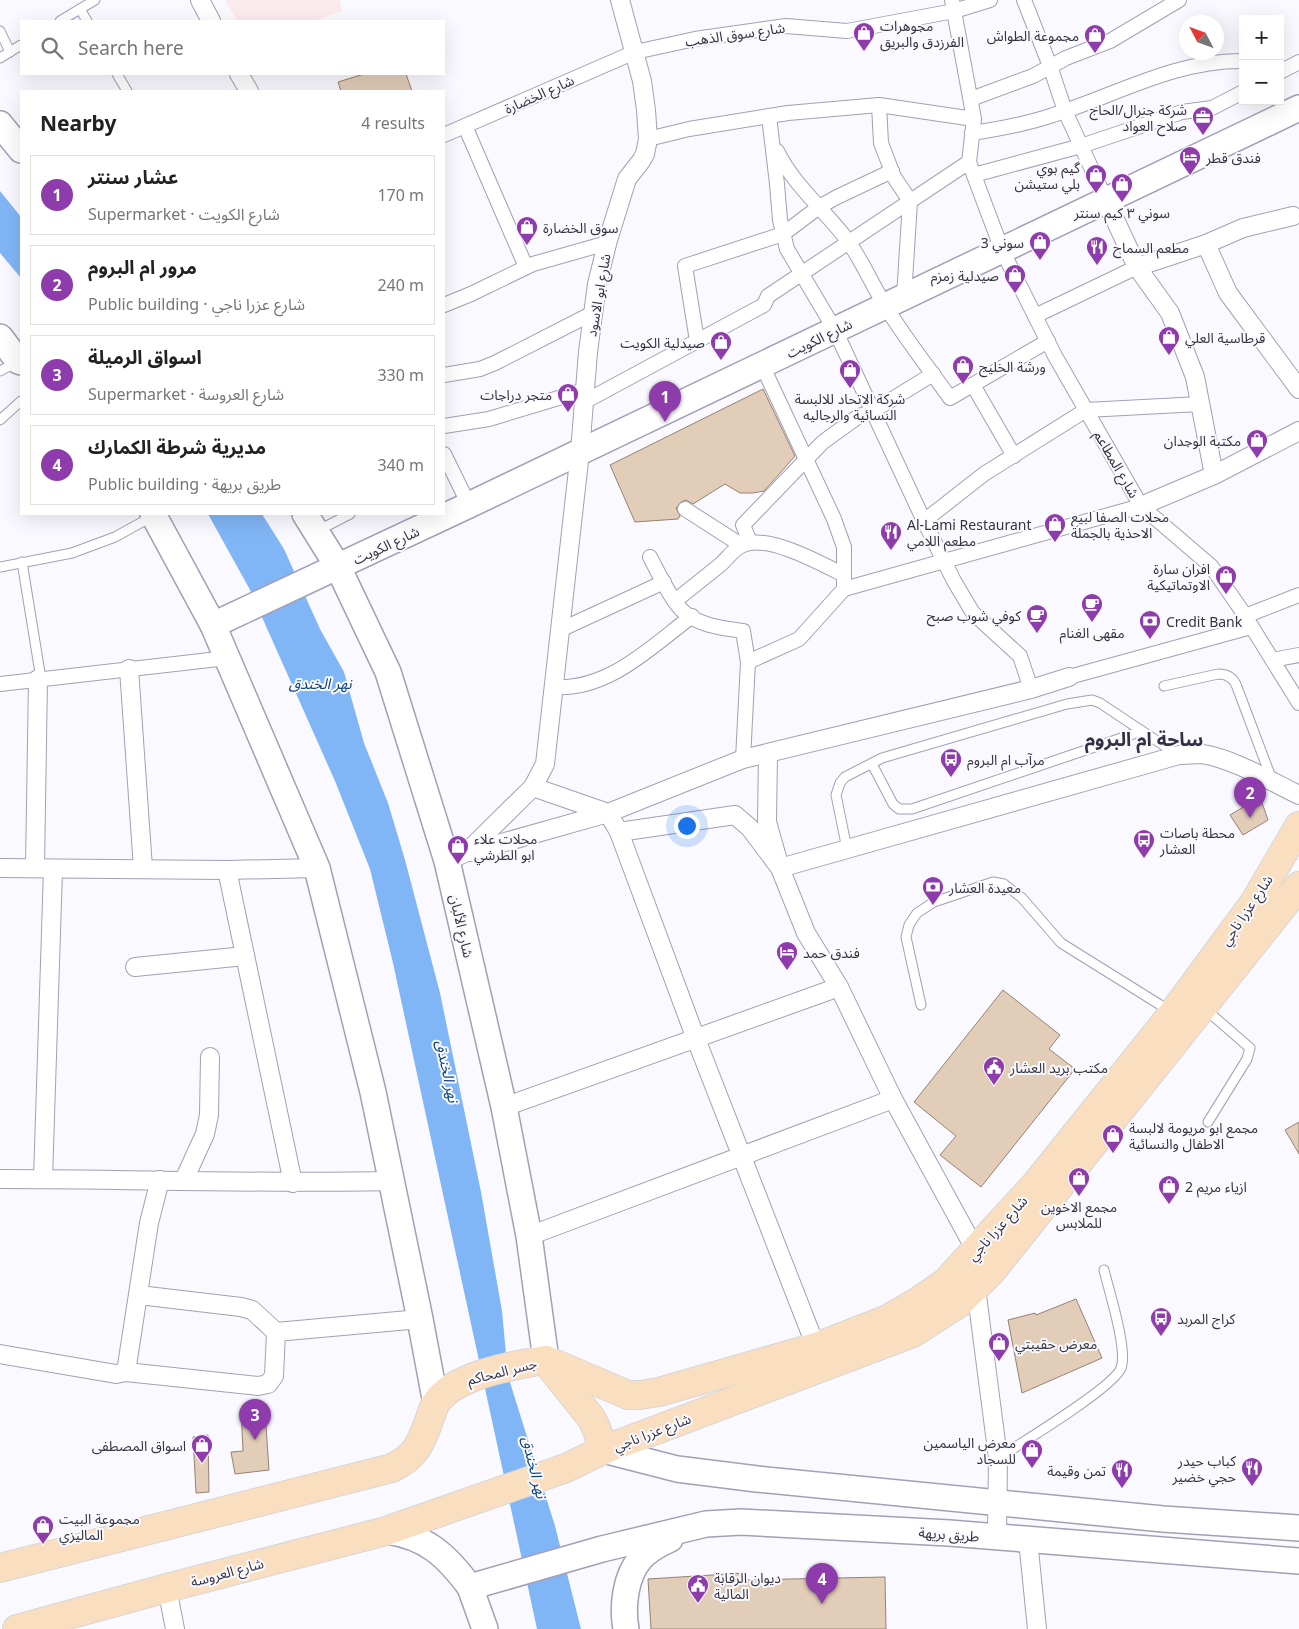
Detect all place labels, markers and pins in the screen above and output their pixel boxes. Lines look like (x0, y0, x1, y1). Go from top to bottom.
place label: مجوهرات الفرزدق والبريق (880, 16, 964, 52)
shop icon: مجوهرات الفرزدق والبريق (852, 21, 876, 52)
shop icon: مجموعة الطواش (1083, 23, 1107, 54)
place label: مجموعة الطواش (987, 26, 1079, 45)
place label: شركة جنرال/الحاج صلاح العواد (1089, 100, 1187, 137)
office icon: شركة جنرال/الحاج صلاح العواد (1191, 105, 1215, 136)
hotel icon: فندق قطر (1178, 145, 1202, 176)
place label: فندق قطر (1205, 148, 1261, 167)
place label: گيم بوي بلي ستيشن (1015, 158, 1080, 195)
shop icon: گيم بوي بلي ستيشن (1084, 163, 1108, 194)
shop icon: سوني ٣ كيم سنتر (1110, 172, 1134, 203)
place label: سوني ٣ كيم سنتر (1073, 203, 1170, 224)
shop icon: سوق الخضارة (515, 215, 539, 246)
place label: سوق الخضارة (543, 218, 619, 237)
shop icon: سوني 3 (1028, 230, 1052, 261)
place label: سوني 3 (981, 233, 1024, 254)
restaurant icon: مطعم السماح (1085, 235, 1109, 266)
place label: مطعم السماح (1113, 238, 1189, 259)
shop icon: صيدلية زمزم (1003, 263, 1027, 294)
place label: صيدلية زمزم (931, 266, 999, 287)
shop icon: قرطاسية العلي (1157, 325, 1181, 356)
place label: قرطاسية العلي (1185, 328, 1265, 349)
shop icon: صيدلية الكويت (709, 330, 733, 361)
place label: صيدلية الكويت (620, 333, 705, 352)
shop icon: ورشة الخليج (951, 354, 975, 385)
place label: ورشة الخليج (979, 357, 1046, 378)
shop icon: شركة الاتحاد للالبسة النسائية والرجاليه (838, 358, 862, 389)
pin: 1 (649, 381, 681, 422)
shop icon: متجر دراجات (556, 382, 580, 413)
place label: متجر دراجات (480, 385, 552, 404)
place label: شركة الاتحاد للالبسة النسائية والرجاليه (795, 389, 905, 424)
shop icon: مكتبة الوجدان (1245, 428, 1269, 459)
place label: مكتبة الوجدان (1164, 431, 1241, 450)
place label: محلات الصفا لبيع الاحذية بالجملة (1071, 507, 1169, 542)
shop icon: محلات الصفا لبيع الاحذية بالجملة (1043, 512, 1067, 543)
place label: Al-Lami Restaurant مطعم اللامي (907, 515, 1032, 552)
restaurant icon: Al-Lami Restaurant مطعم اللامي (879, 520, 903, 551)
place label: افران سارة الاوتماتيكية (1147, 559, 1210, 594)
shop icon: افران سارة الاوتماتيكية (1214, 564, 1238, 595)
cafe icon: مقهى الغنام (1080, 592, 1104, 623)
cafe icon: كوفي شوب صبح (1025, 603, 1049, 634)
place label: كوفي شوب صبح (927, 606, 1021, 627)
bank icon: Credit Bank (1138, 609, 1162, 640)
place label: Credit Bank (1166, 612, 1243, 631)
place label: مقهى الغنام (1059, 623, 1125, 644)
bus stop icon: مرآب ام البروم (939, 747, 963, 778)
place label: مرآب ام البروم (967, 750, 1044, 771)
pin: 2 (1234, 777, 1266, 818)
place label: محطة باصات العشار (1159, 823, 1235, 858)
bus stop icon: محطة باصات العشار (1132, 828, 1156, 859)
place label: محلات علاء ابو الطرشي (474, 829, 537, 866)
shop icon: محلات علاء ابو الطرشي (446, 834, 470, 865)
bank icon: معيدة العشار (921, 875, 945, 906)
place label: معيدة العشار (948, 878, 1021, 897)
hotel icon: فندق حمد (775, 940, 799, 971)
place label: فندق حمد (803, 943, 860, 962)
public building icon: مكتب بريد العشار (982, 1055, 1006, 1086)
place label: مكتب بريد العشار (1009, 1058, 1108, 1077)
place label: مجمع ابو مريومة لالبسة الاطفال والنسائية (1129, 1118, 1258, 1153)
shop icon: مجمع ابو مريومة لالبسة الاطفال والنسائية (1101, 1123, 1125, 1154)
shop icon: مجمع الاخوين للملابس (1067, 1166, 1091, 1197)
shop icon: ازياء مريم 2 (1157, 1174, 1181, 1205)
place label: ازياء مريم 2 (1185, 1177, 1247, 1198)
place label: مجمع الاخوين للملابس (1041, 1197, 1117, 1232)
bus stop icon: كراج المربد (1149, 1306, 1173, 1337)
place label: كراج المربد (1177, 1309, 1236, 1330)
shop icon: معرض حقيبتي (987, 1331, 1011, 1362)
place label: معرض حقيبتي (1015, 1334, 1097, 1355)
pin: 3 (239, 1399, 271, 1440)
shop icon: اسواق المصطفى (190, 1433, 214, 1464)
place label: معرض الياسمين للسجاد (924, 1433, 1016, 1468)
place label: اسواق المصطفى (92, 1436, 186, 1455)
shop icon: معرض الياسمين للسجاد (1020, 1438, 1044, 1469)
place label: كباب حيدر حجي خضير (1172, 1451, 1236, 1488)
restaurant icon: كباب حيدر حجي خضير (1240, 1456, 1264, 1487)
restaurant icon: تمن وقيمة (1110, 1458, 1134, 1489)
place label: تمن وقيمة (1047, 1461, 1106, 1480)
place label: مجموعة البيت الماليزي (59, 1509, 140, 1546)
shop icon: مجموعة البيت الماليزي (31, 1514, 55, 1545)
pin: 4 (806, 1563, 838, 1604)
place label: ديوان الرقابة المالية (714, 1568, 781, 1603)
public building icon: ديوان الرقابة المالية (686, 1573, 710, 1604)

